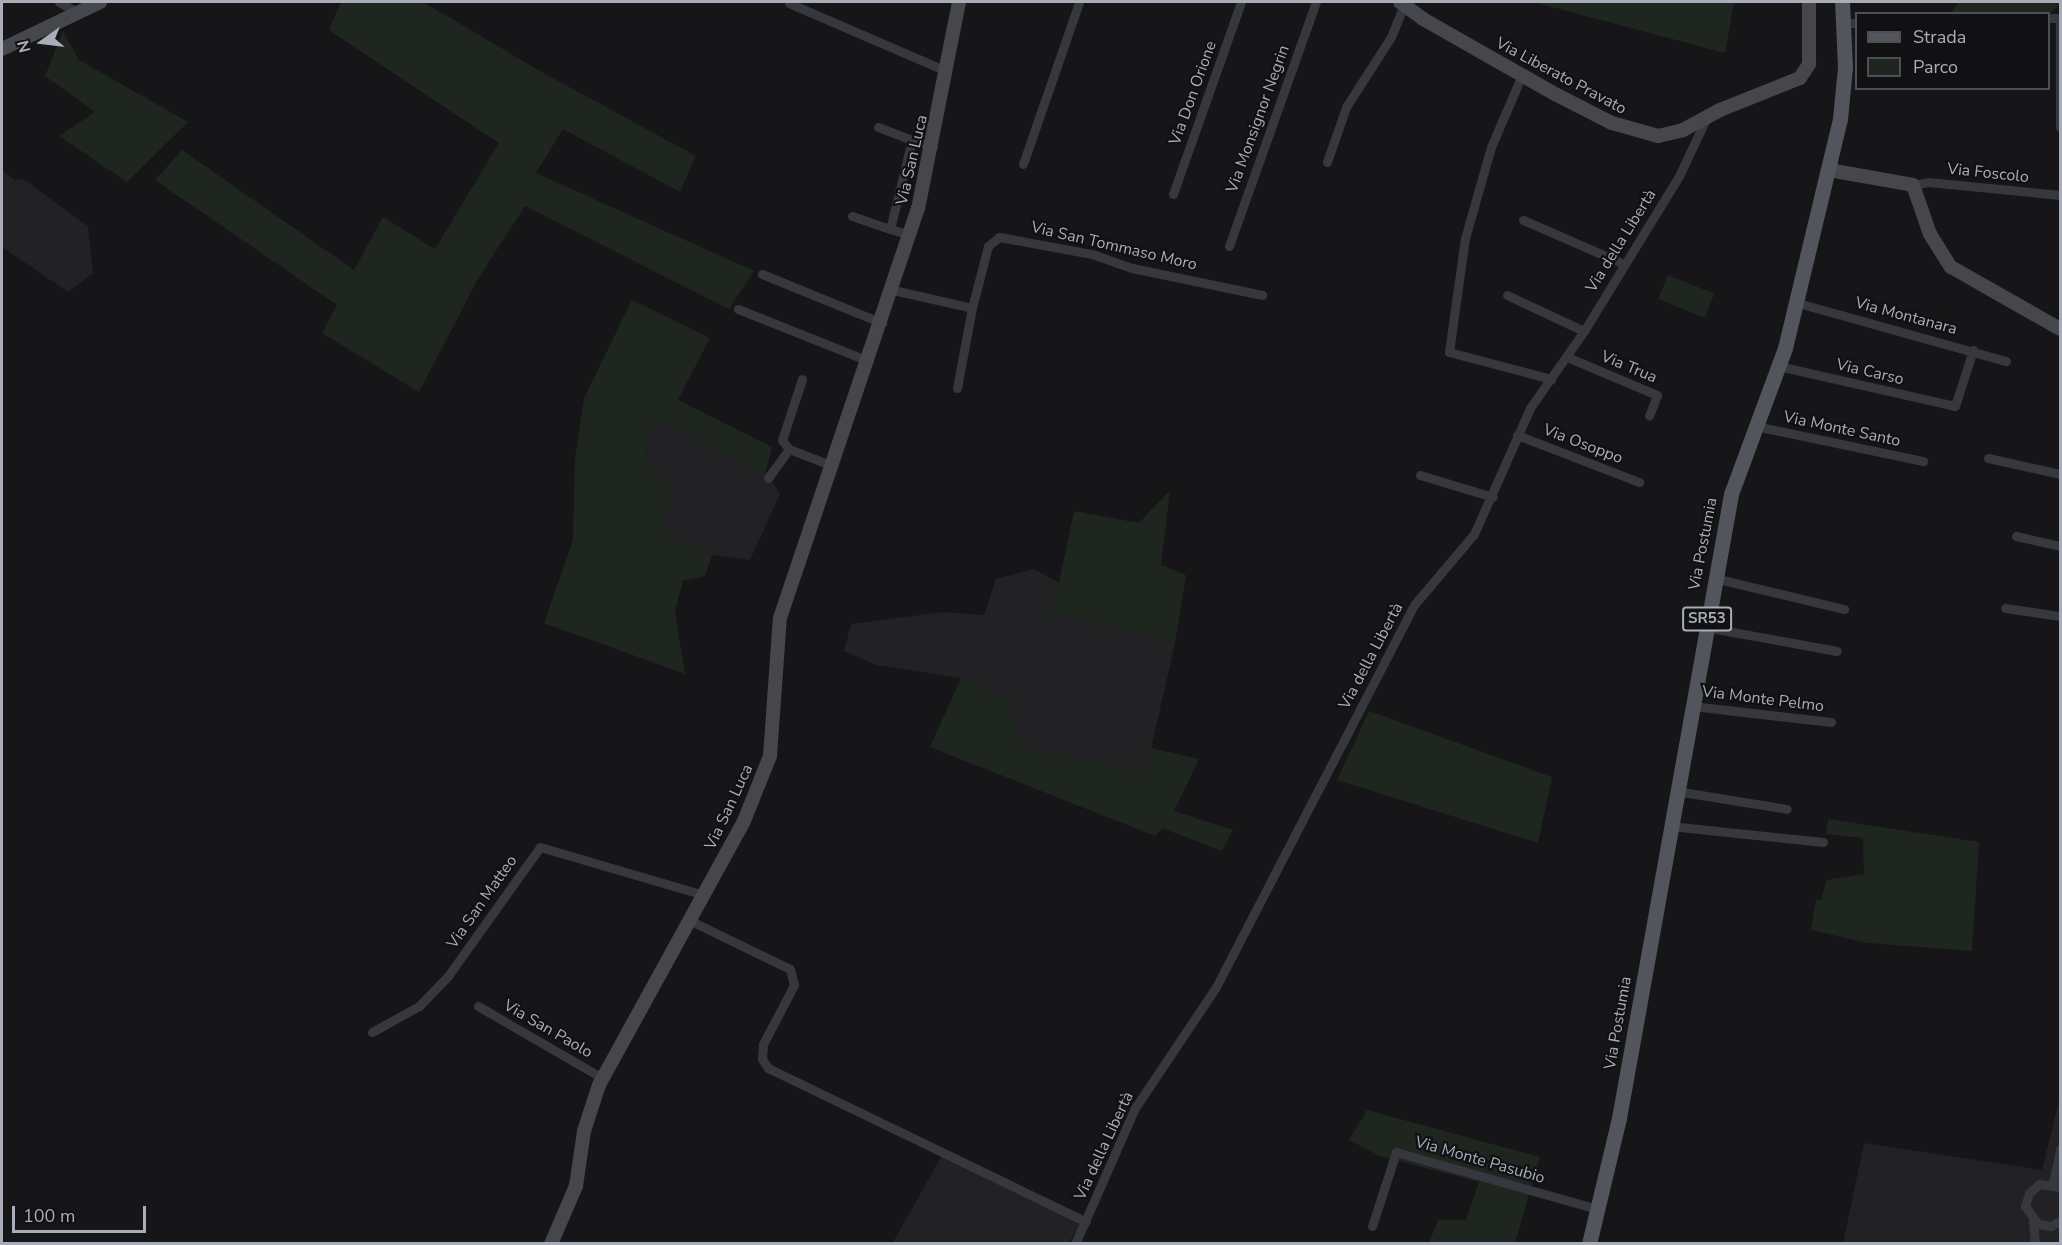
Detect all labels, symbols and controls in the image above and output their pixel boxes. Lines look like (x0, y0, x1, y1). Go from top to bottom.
north arrow (12, 12, 72, 72)
legend (1855, 12, 2050, 90)
text: Strada (1913, 25, 1966, 49)
street label: Via Liberato Pravato (1492, 33, 1630, 119)
text: N (12, 38, 37, 55)
street label: Via Don Orione (1165, 38, 1221, 148)
street label: Via Monsignor Negrin (1222, 42, 1294, 196)
text: Parco (1913, 55, 1958, 79)
street label: Via San Luca (892, 113, 932, 207)
street label: Via Foscolo (1946, 159, 2030, 187)
street label: Via della Libertà (1582, 186, 1660, 296)
street label: Via San Tommaso Moro (1029, 218, 1199, 274)
street label: Via Montanara (1853, 293, 1959, 339)
street label: Via Trua (1598, 347, 1660, 387)
street label: Via Carso (1834, 355, 1906, 389)
street label: Via Monte Santo (1782, 407, 1902, 451)
street label: Via Osoppo (1540, 420, 1626, 468)
street label: Via Postumia (1685, 496, 1721, 592)
street label: Via della Libertà (1335, 600, 1407, 712)
road number: SR53 (1682, 607, 1732, 631)
street label: Via Monte Pelmo (1701, 682, 1825, 716)
street label: Via San Luca (701, 761, 757, 853)
street label: Via San Matteo (443, 852, 521, 952)
street label: Via Postumia (1600, 975, 1636, 1071)
street label: Via San Paolo (500, 996, 596, 1062)
street label: Via della Libertà (1070, 1089, 1138, 1203)
street label: Via Monte Pasubio (1413, 1132, 1547, 1188)
scale bar (15, 1194, 148, 1232)
text: 100 m (23, 1204, 75, 1228)

